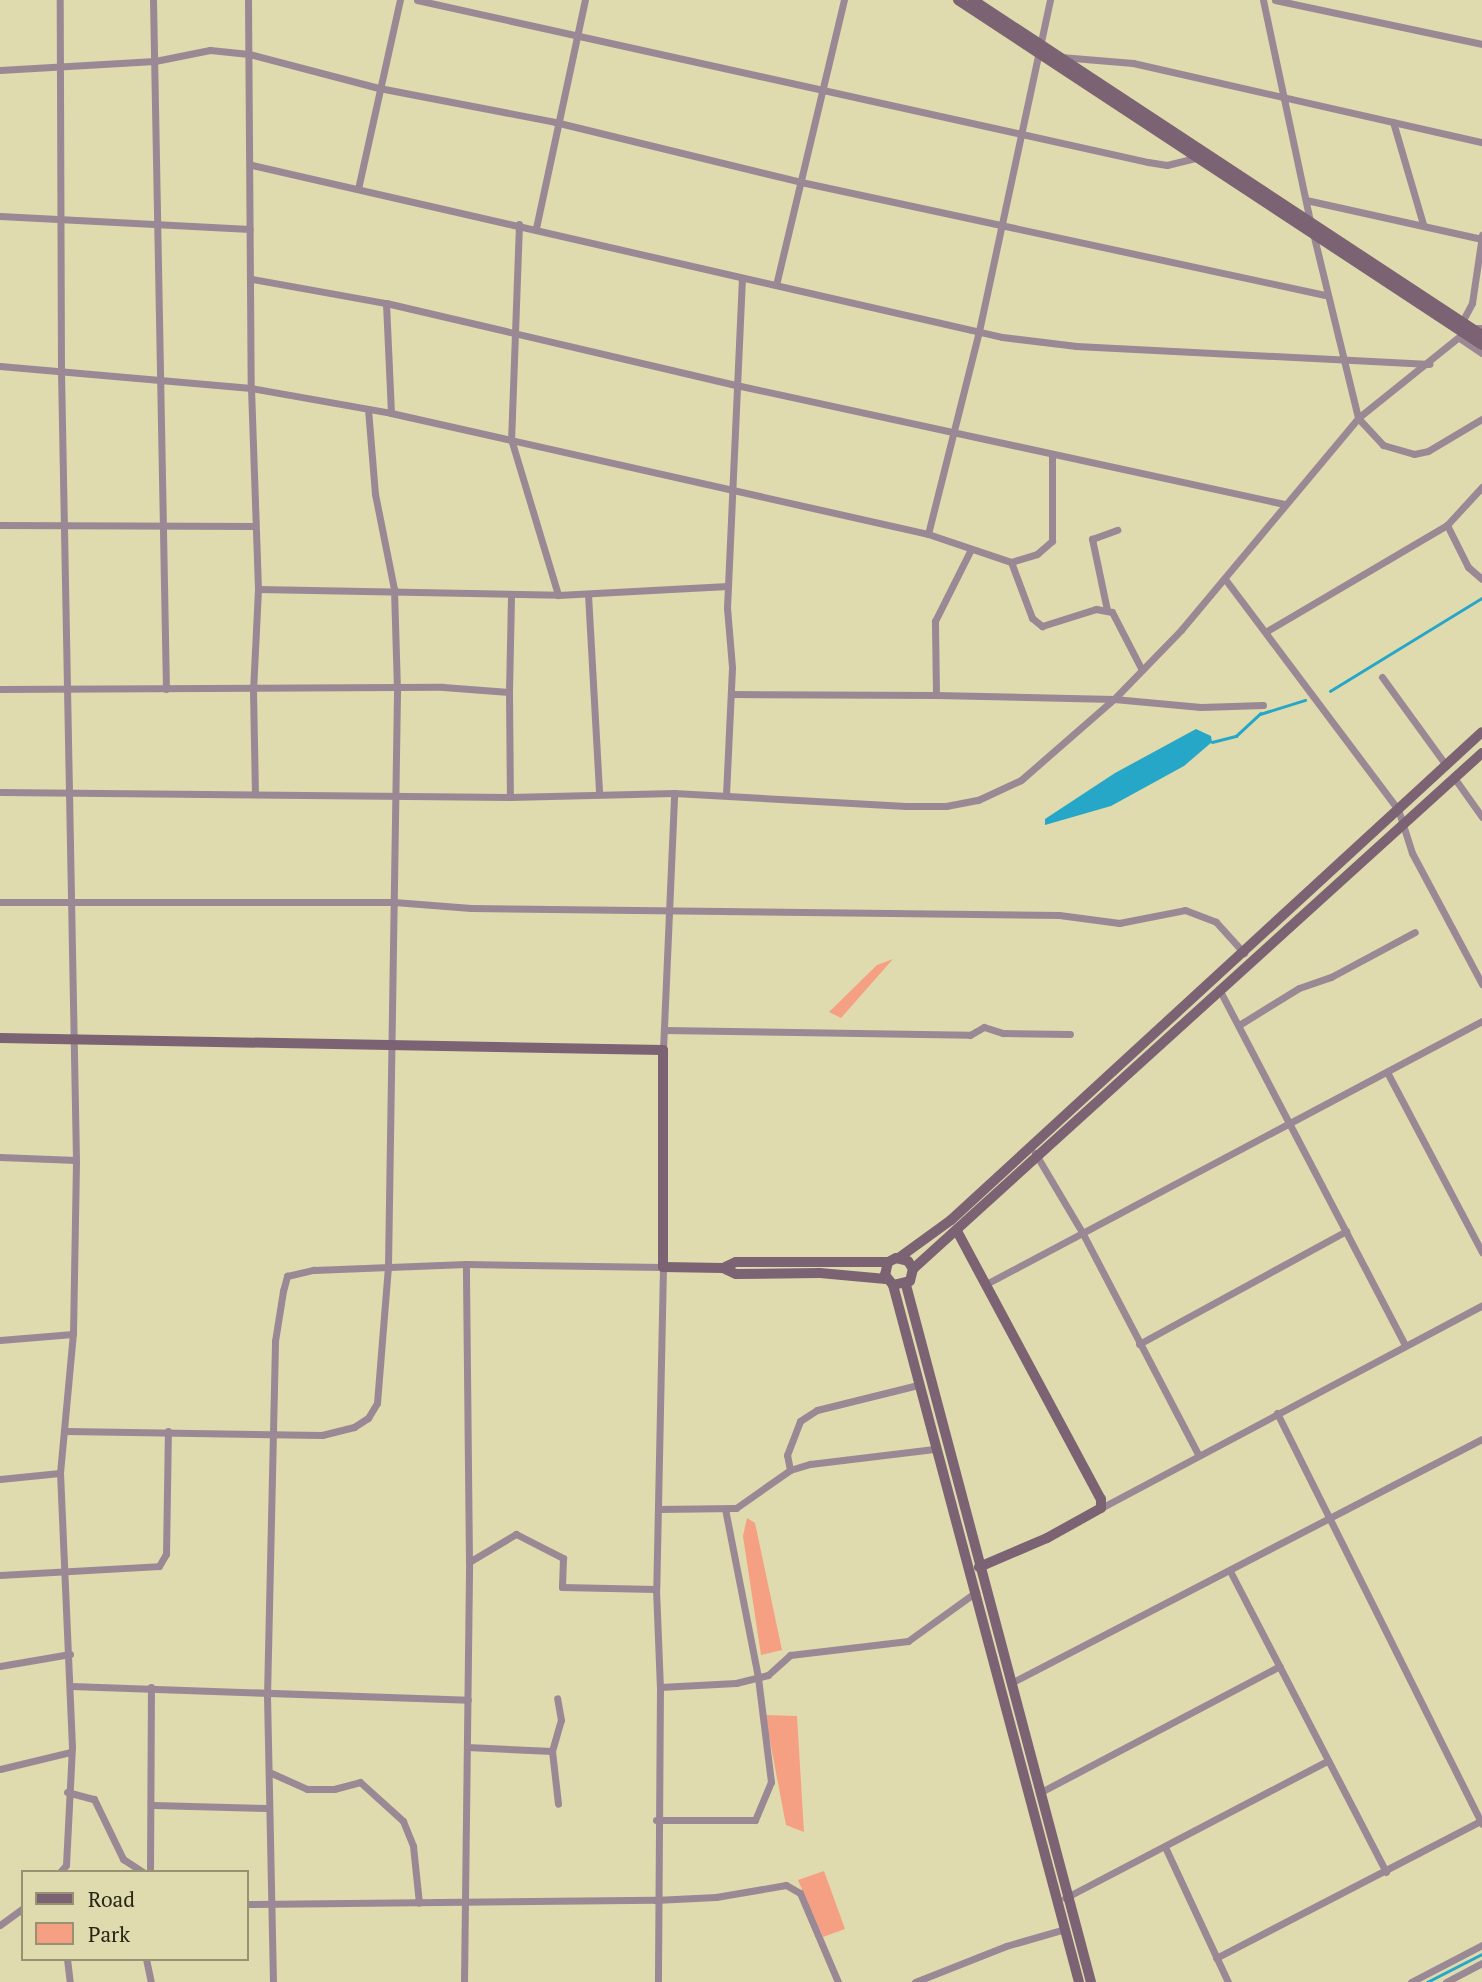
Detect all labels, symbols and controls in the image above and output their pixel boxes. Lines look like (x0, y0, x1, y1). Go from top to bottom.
legend (21, 1870, 248, 1961)
text: Road (88, 1885, 135, 1913)
text: Park (88, 1920, 130, 1948)

